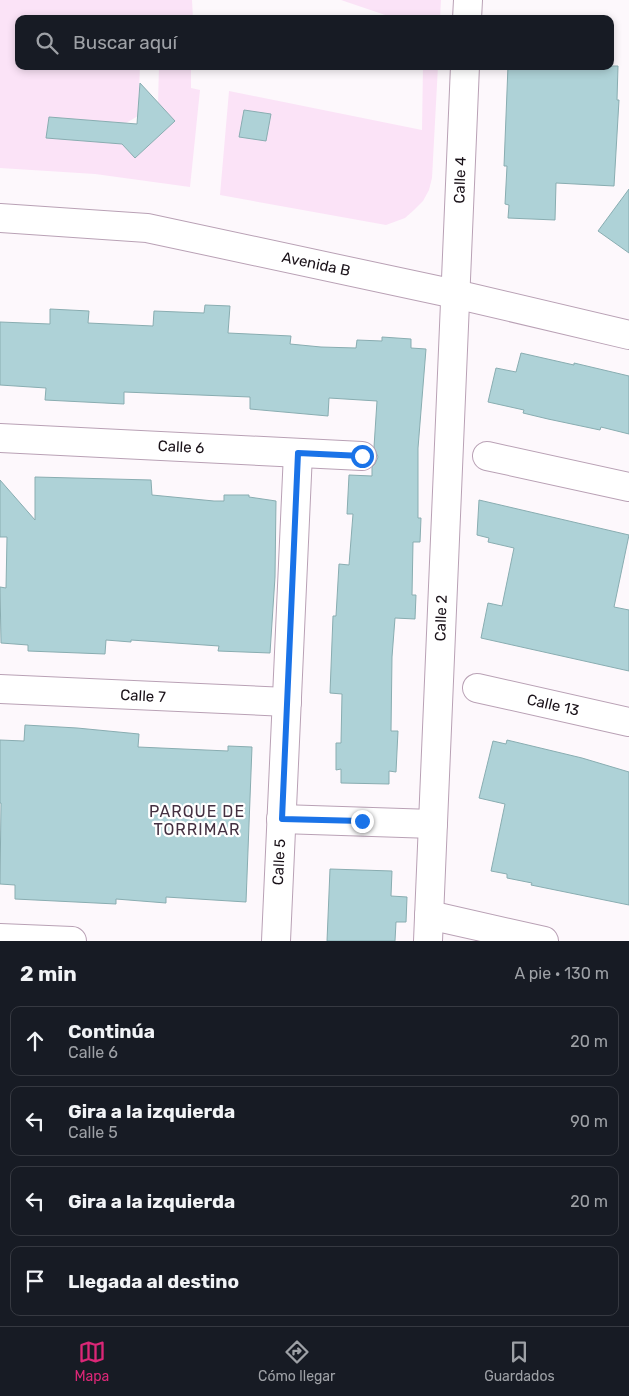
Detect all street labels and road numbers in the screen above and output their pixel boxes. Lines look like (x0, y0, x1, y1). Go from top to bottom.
street label: Calle 4 (450, 156, 470, 204)
street label: Avenida B (280, 248, 352, 280)
street label: Calle 6 (157, 437, 205, 457)
street label: Calle 2 (431, 594, 451, 642)
street label: Calle 7 (120, 686, 166, 706)
street label: Calle 13 (525, 690, 581, 720)
street label: Calle 5 (269, 838, 289, 886)

